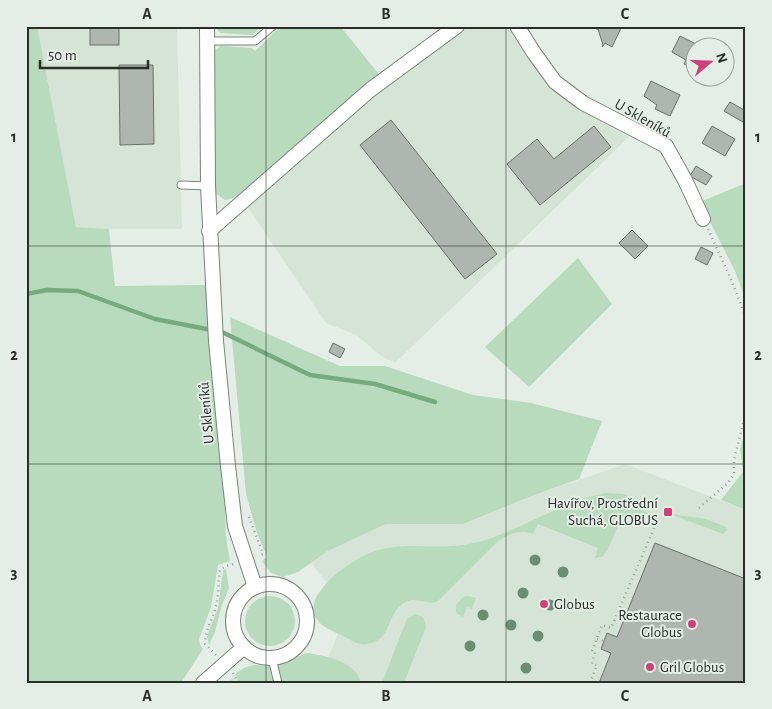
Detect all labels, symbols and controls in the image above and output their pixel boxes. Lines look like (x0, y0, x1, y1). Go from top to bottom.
text: A (142, 6, 152, 22)
text: B (381, 6, 391, 22)
text: C (621, 6, 630, 22)
scale bar (40, 38, 148, 70)
north arrow (684, 38, 734, 88)
text: 50 m (48, 48, 77, 63)
text: N (713, 51, 730, 65)
street label: U Skleníků (612, 96, 674, 141)
text: 1 (11, 129, 17, 145)
text: 1 (755, 129, 761, 145)
text: 2 (10, 347, 18, 363)
text: 2 (754, 347, 762, 363)
street label: U Skleníků (196, 381, 217, 445)
place label: Havířov, Prostřední Suchá, GLOBUS (547, 496, 658, 528)
marker: Havířov, Prostřední Suchá, GLOBUS (662, 506, 674, 518)
text: 3 (11, 565, 18, 581)
text: 3 (755, 565, 762, 581)
place label: Globus (554, 597, 595, 612)
marker: Globus (538, 598, 550, 610)
place label: Restaurace Globus (618, 608, 682, 640)
marker: Restaurace Globus (686, 618, 698, 630)
place label: Gril Globus (660, 660, 724, 675)
marker: Gril Globus (644, 661, 656, 673)
text: A (142, 688, 152, 704)
text: B (381, 688, 391, 704)
text: C (621, 688, 630, 704)

